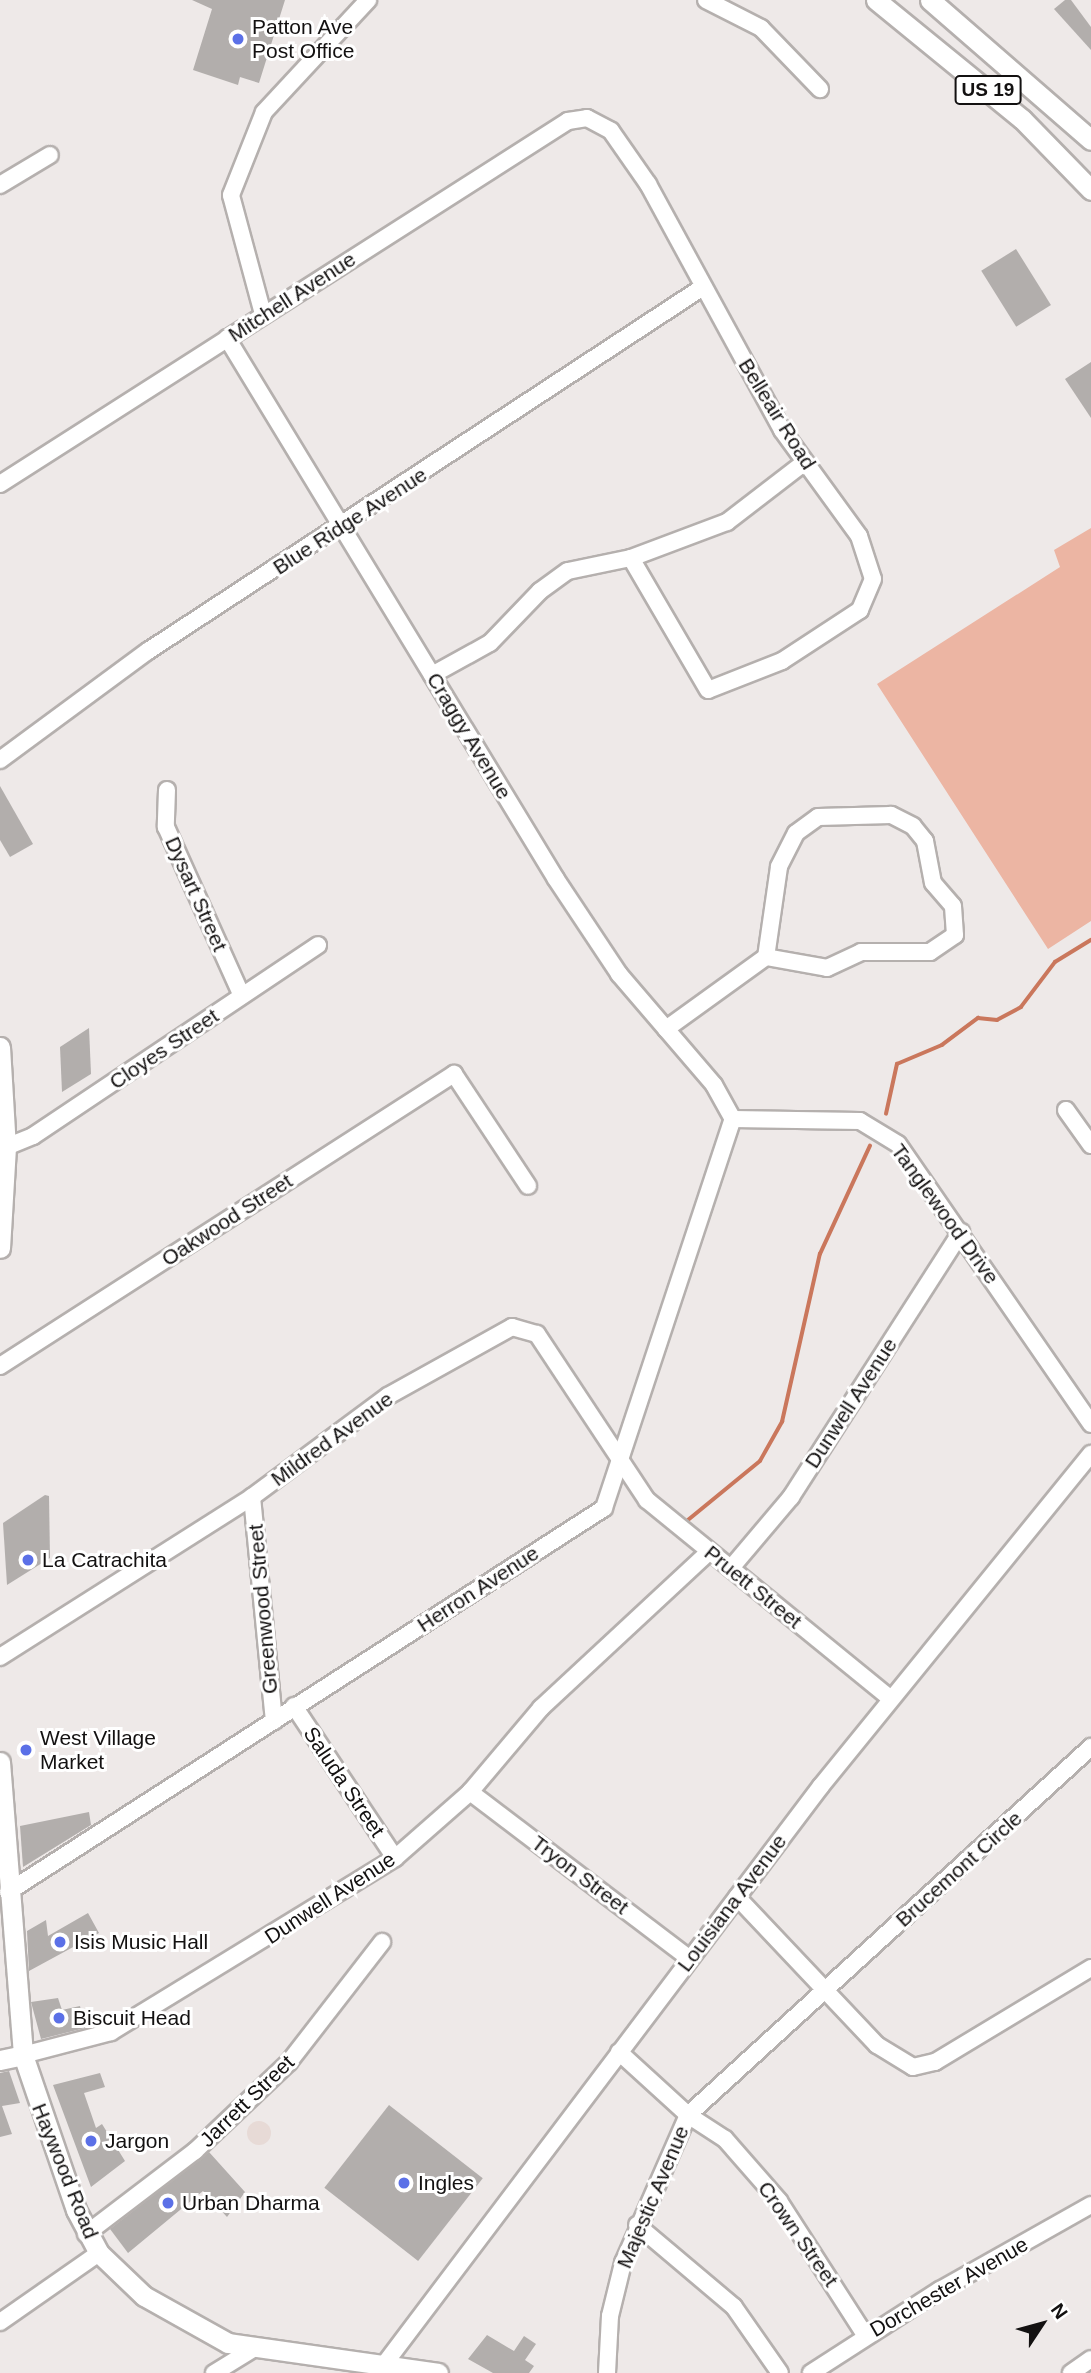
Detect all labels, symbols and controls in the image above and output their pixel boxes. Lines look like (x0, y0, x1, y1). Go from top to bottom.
place label: Patton Ave Post Office (252, 14, 354, 64)
marker: Patton Ave Post Office (230, 31, 246, 47)
road number: US 19 (953, 74, 1023, 106)
street label: Mitchell Avenue (223, 246, 361, 348)
street label: Belleair Road (733, 354, 821, 474)
street label: Blue Ridge Avenue (268, 462, 432, 580)
street label: Craggy Avenue (421, 668, 517, 804)
street label: Dysart Street (160, 833, 232, 955)
street label: Cloyes Street (105, 1003, 223, 1095)
street label: Tanglewood Drive (886, 1139, 1004, 1289)
street label: Oakwood Street (157, 1168, 297, 1272)
street label: Dunwell Avenue (799, 1333, 903, 1473)
street label: Mildred Avenue (266, 1386, 398, 1492)
street label: Greenwood Street (243, 1523, 283, 1695)
street label: Herron Avenue (412, 1540, 544, 1638)
street label: Pruett Street (699, 1540, 807, 1634)
place label: La Catrachita (42, 1547, 167, 1573)
marker: La Catrachita (20, 1552, 36, 1568)
street label: Saluda Street (298, 1722, 390, 1842)
place label: West Village Market (40, 1725, 156, 1775)
marker: West Village Market (18, 1742, 34, 1758)
street label: Brucemont Circle (891, 1806, 1027, 1932)
street label: Louisiana Avenue (672, 1829, 792, 1977)
street label: Tryon Street (527, 1830, 633, 1920)
street label: Dunwell Avenue (260, 1846, 400, 1950)
place label: Isis Music Hall (74, 1929, 208, 1955)
marker: Isis Music Hall (52, 1934, 68, 1950)
place label: Biscuit Head (73, 2005, 191, 2031)
marker: Biscuit Head (51, 2010, 67, 2026)
street label: Jarrett Street (195, 2050, 299, 2152)
street label: Haywood Road (26, 2100, 104, 2242)
street label: Majestic Avenue (611, 2121, 695, 2273)
place label: Jargon (105, 2128, 169, 2154)
marker: Jargon (83, 2133, 99, 2149)
place label: Ingles (418, 2170, 474, 2196)
marker: Ingles (396, 2175, 412, 2191)
street label: Crown Street (753, 2177, 843, 2291)
place label: Urban Dharma (182, 2190, 320, 2216)
marker: Urban Dharma (160, 2195, 176, 2211)
street label: Dorchester Avenue (865, 2231, 1033, 2343)
north arrow (1007, 2289, 1077, 2359)
text: N (1047, 2300, 1072, 2323)

